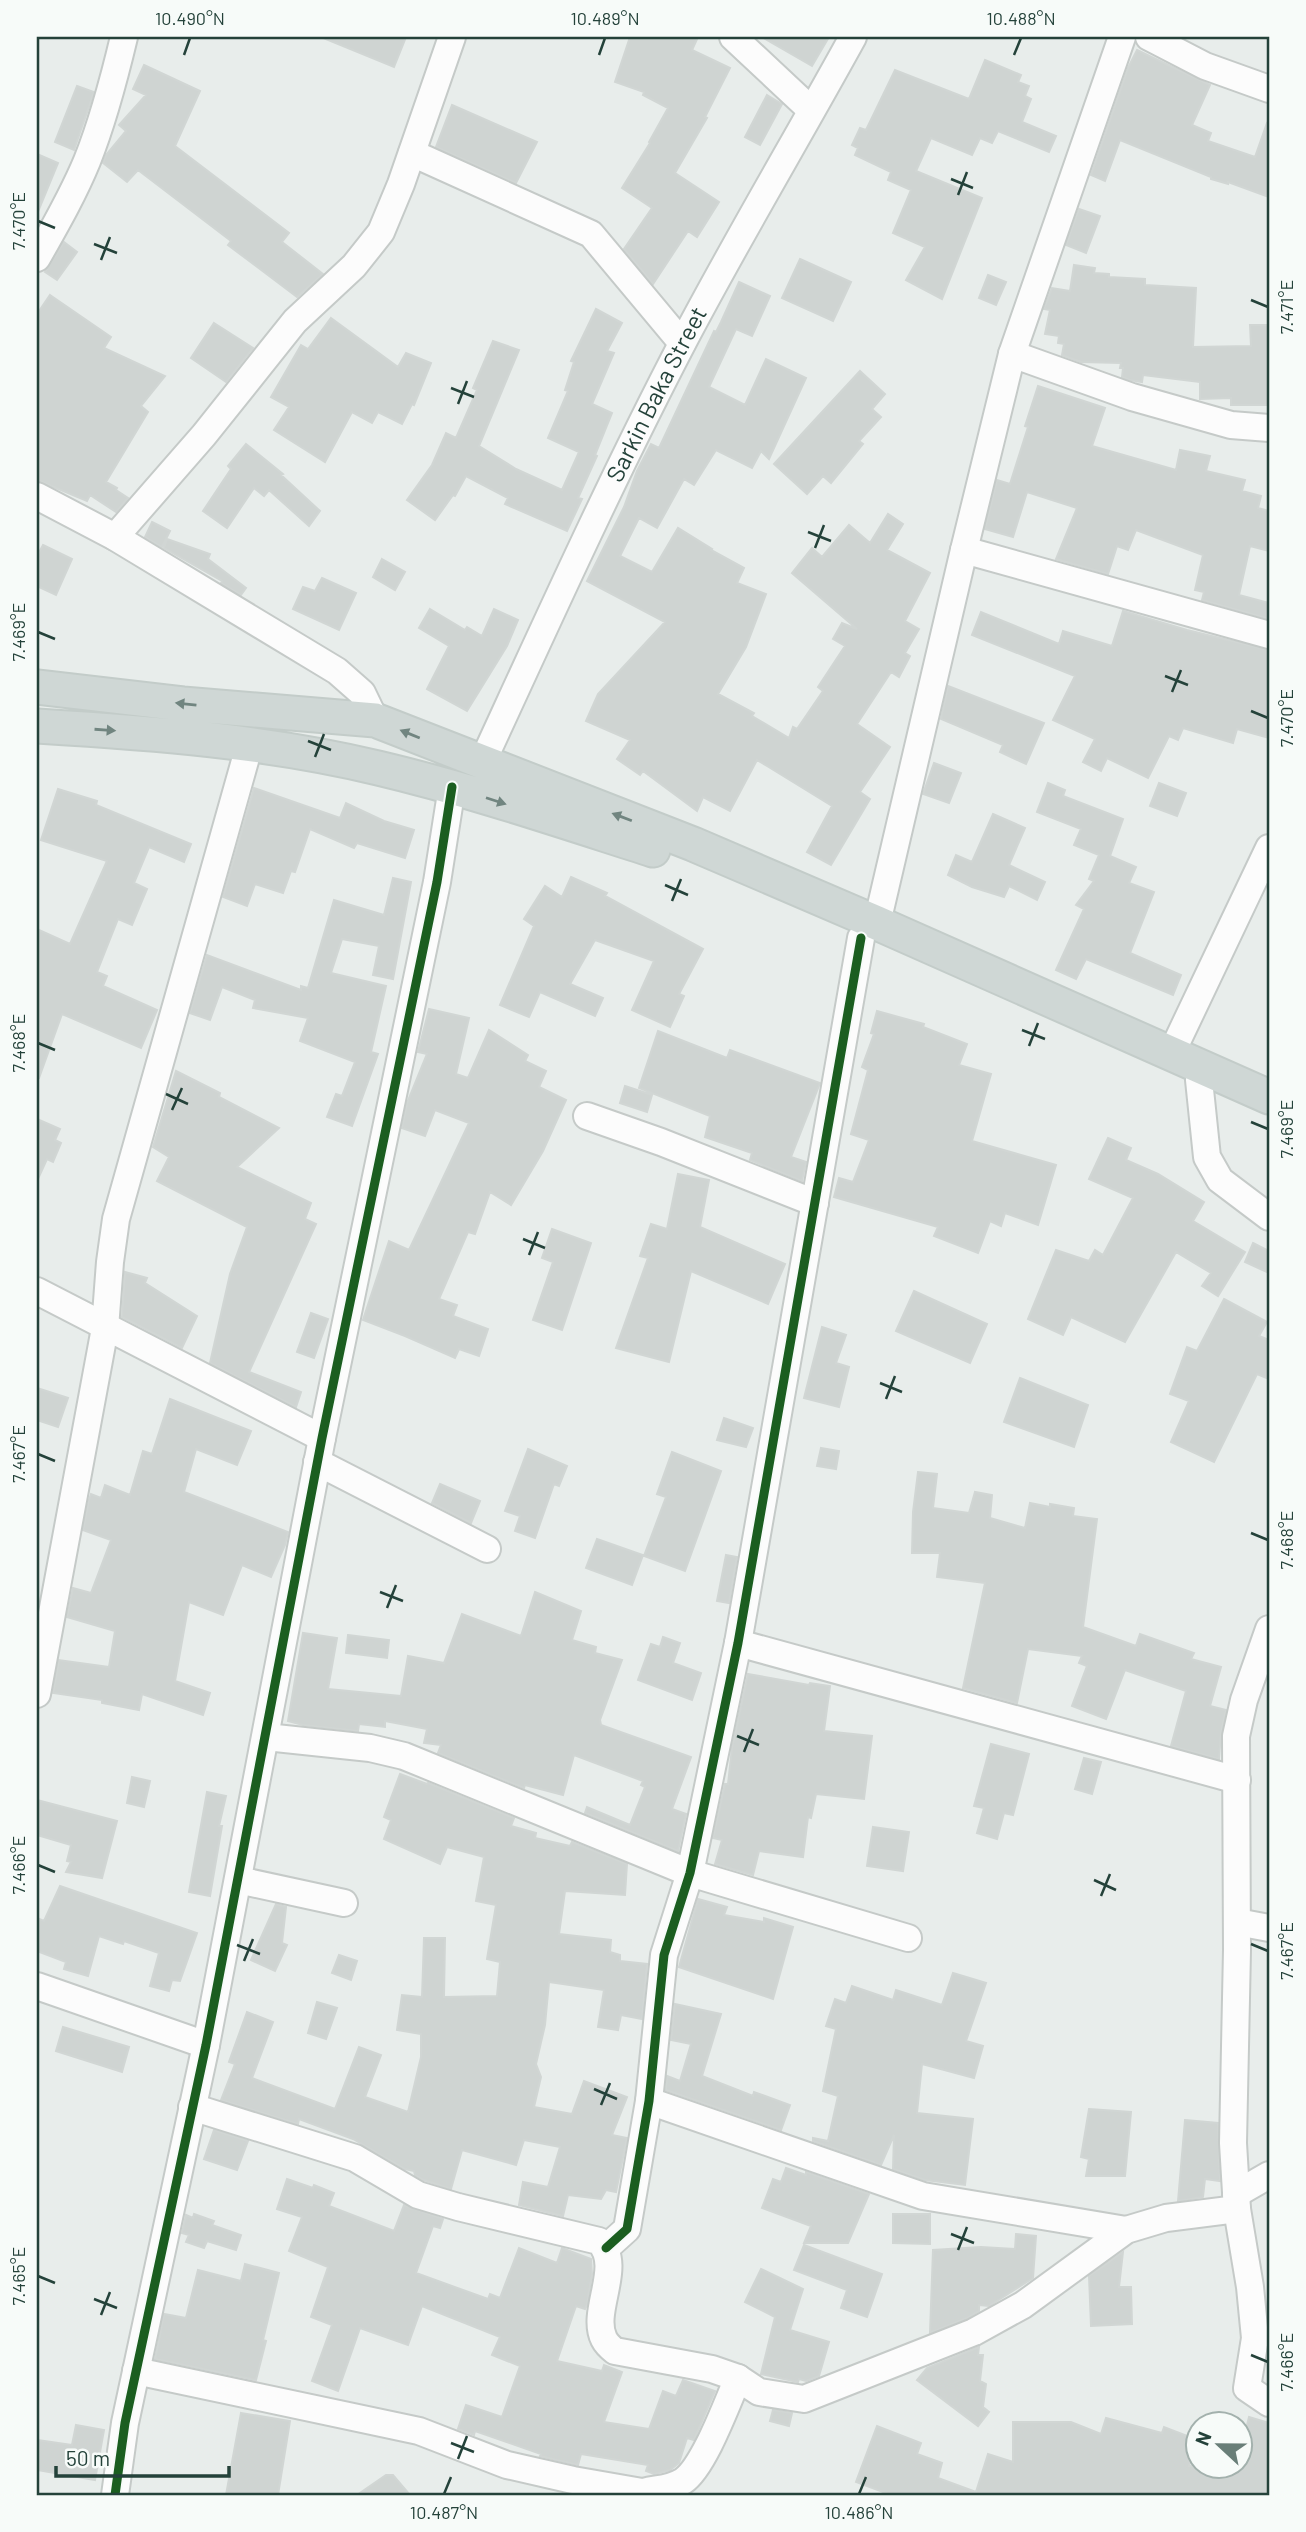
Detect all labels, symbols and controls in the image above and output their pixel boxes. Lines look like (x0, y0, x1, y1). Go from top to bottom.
text: 10.490°N (155, 7, 225, 29)
text: 10.489°N (570, 7, 640, 29)
text: 10.488°N (986, 7, 1056, 29)
text: 7.470°E (7, 192, 29, 250)
text: 7.471°E (1275, 280, 1297, 334)
street label: Sarkin Baka Street (599, 301, 712, 486)
text: 7.469°E (7, 602, 29, 662)
text: 7.470°E (1275, 689, 1297, 747)
one-way arrow (175, 699, 197, 710)
one-way arrow (94, 725, 116, 736)
one-way arrow (399, 729, 420, 740)
one-way arrow (486, 796, 507, 807)
one-way arrow (612, 811, 633, 822)
text: 7.468°E (7, 1013, 29, 1073)
text: 7.469°E (1275, 1099, 1297, 1159)
text: 7.467°E (7, 1425, 29, 1483)
text: 7.468°E (1275, 1510, 1297, 1570)
text: 7.466°E (7, 1836, 29, 1894)
text: 7.467°E (1275, 1922, 1297, 1980)
text: 7.465°E (7, 2247, 29, 2305)
text: 7.466°E (1275, 2333, 1297, 2391)
north arrow (1184, 2410, 1254, 2480)
text: N (1190, 2428, 1216, 2449)
scale bar (56, 2434, 229, 2478)
text: 50 m (66, 2445, 110, 2470)
text: 10.487°N (410, 2501, 478, 2523)
text: 10.486°N (824, 2501, 894, 2523)

